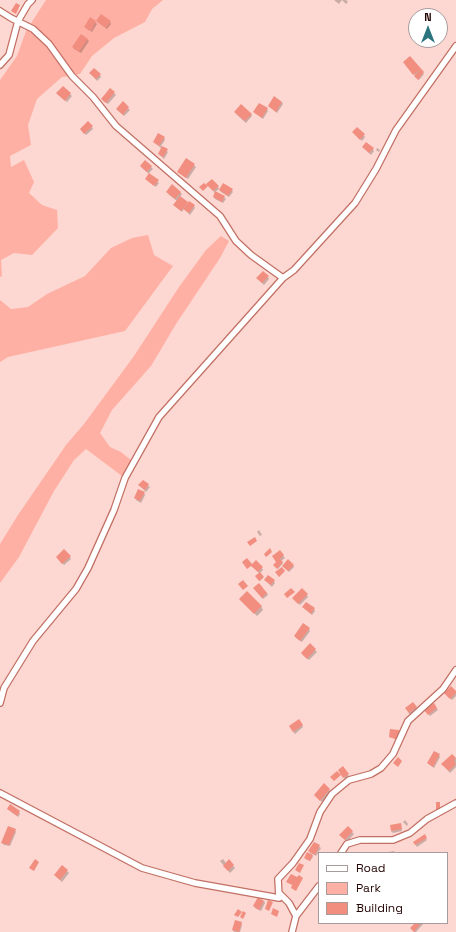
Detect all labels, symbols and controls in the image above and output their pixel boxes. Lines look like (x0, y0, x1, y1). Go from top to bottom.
north arrow (408, 8, 448, 48)
text: N (424, 10, 432, 24)
legend (318, 852, 448, 924)
text: Road (356, 860, 385, 876)
text: Park (356, 880, 381, 896)
text: Building (356, 900, 403, 916)

